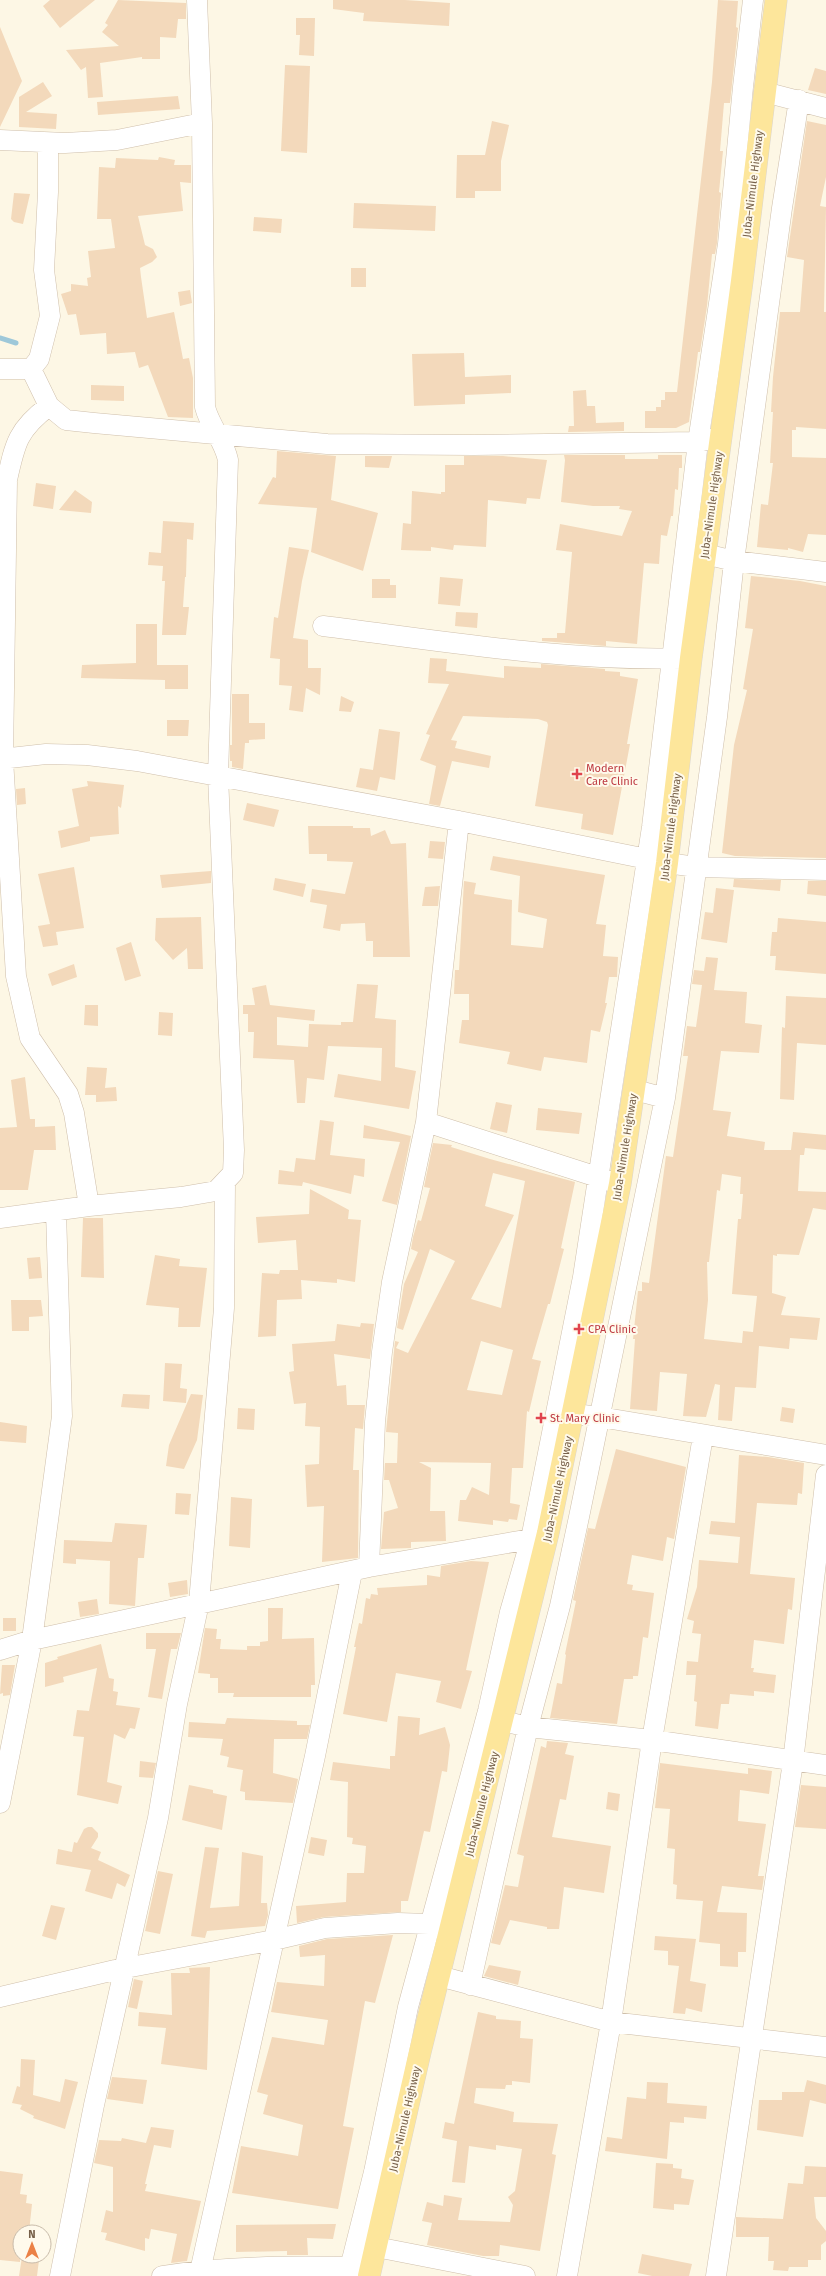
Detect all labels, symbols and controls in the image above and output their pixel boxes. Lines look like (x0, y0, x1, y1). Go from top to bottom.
street label: Juba–Nimule Highway (740, 129, 766, 238)
street label: Juba–Nimule Highway (698, 450, 726, 559)
place label: Modern Care Clinic (586, 762, 638, 788)
marker: Modern Care Clinic (571, 768, 583, 780)
street label: Juba–Nimule Highway (658, 772, 684, 881)
street label: Juba–Nimule Highway (610, 1092, 640, 1201)
marker: CPA Clinic (573, 1323, 585, 1335)
place label: CPA Clinic (588, 1323, 636, 1336)
marker: St. Mary Clinic (535, 1412, 547, 1424)
place label: St. Mary Clinic (550, 1412, 620, 1425)
street label: Juba–Nimule Highway (540, 1434, 576, 1543)
street label: Juba–Nimule Highway (463, 1749, 502, 1858)
street label: Juba–Nimule Highway (387, 2064, 424, 2173)
north arrow (12, 2224, 52, 2264)
text: N (28, 2228, 36, 2241)

